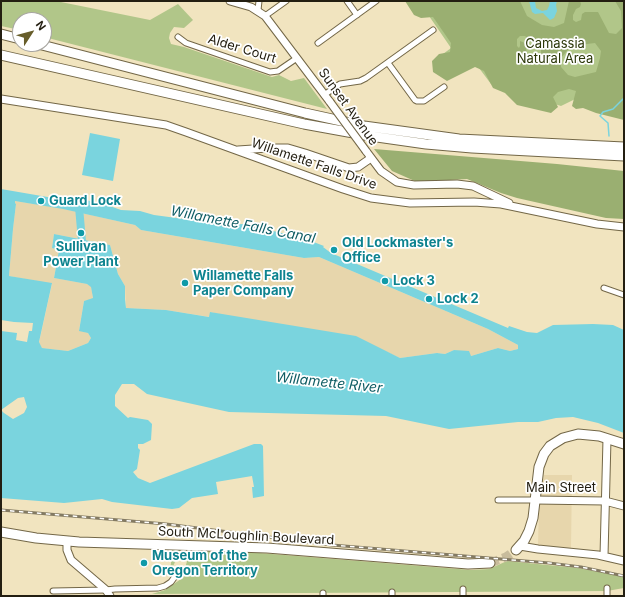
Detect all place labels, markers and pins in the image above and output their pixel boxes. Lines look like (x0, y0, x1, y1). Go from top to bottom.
place label: Guard Lock (49, 193, 121, 209)
marker: Guard Lock (36, 196, 46, 206)
marker: Sullivan Power Plant (76, 228, 86, 238)
place label: Old Lockmaster's Office (342, 235, 453, 266)
place label: Sullivan Power Plant (43, 239, 119, 270)
marker: Old Lockmaster's Office (329, 245, 339, 255)
place label: Willamette Falls Paper Company (193, 268, 294, 299)
place label: Lock 3 (393, 273, 435, 289)
marker: Lock 3 (380, 276, 390, 286)
marker: Willamette Falls Paper Company (180, 278, 190, 288)
place label: Lock 2 (437, 291, 479, 307)
marker: Lock 2 (424, 294, 434, 304)
place label: Museum of the Oregon Territory (152, 548, 258, 579)
marker: Museum of the Oregon Territory (139, 558, 149, 568)

